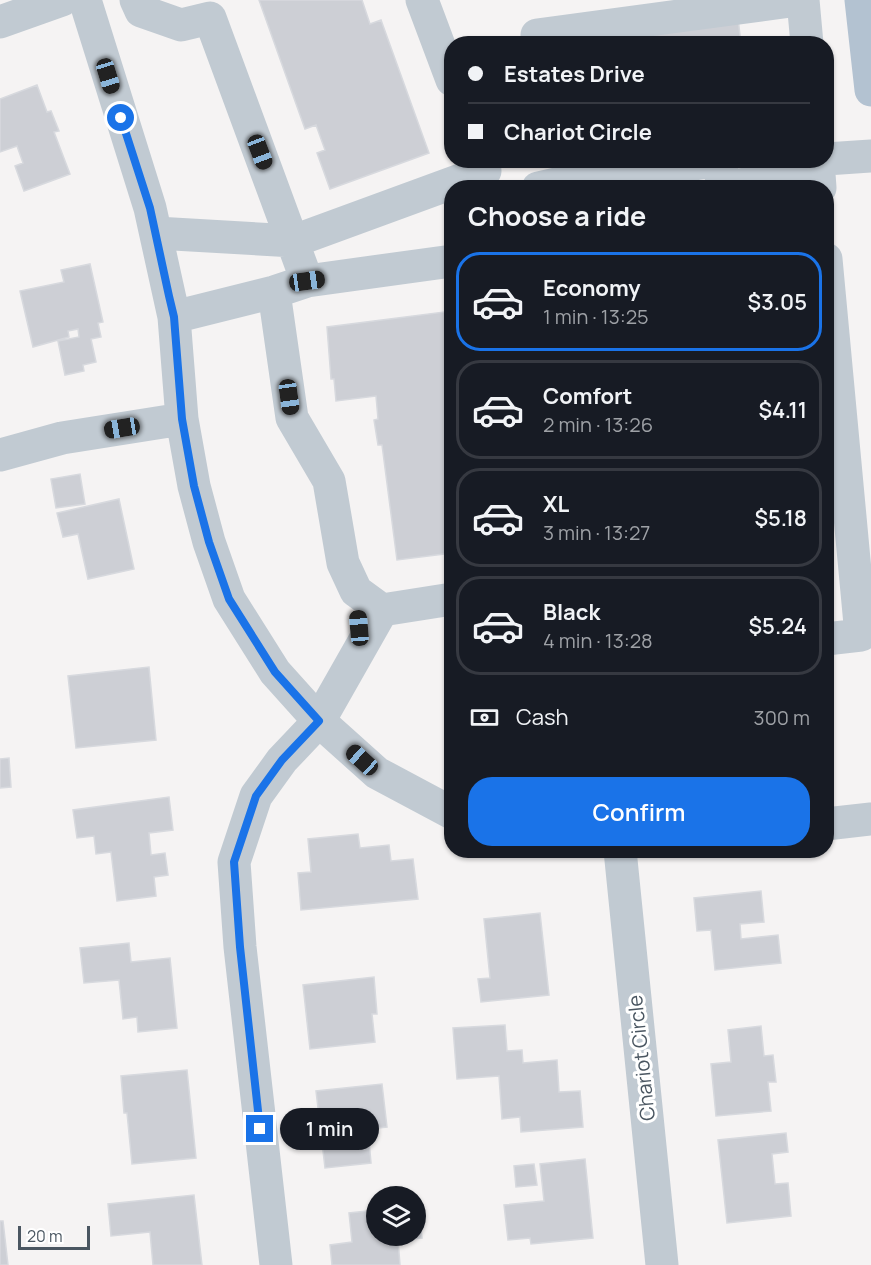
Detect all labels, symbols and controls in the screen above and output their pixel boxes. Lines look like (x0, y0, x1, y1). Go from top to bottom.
car (94, 56, 122, 96)
text: Estates Drive (504, 59, 645, 89)
route start (107, 104, 134, 131)
text: Chariot Circle (504, 117, 652, 147)
car (245, 132, 275, 172)
text: Choose a ride (468, 197, 646, 234)
car (288, 270, 326, 292)
text: Economy (543, 273, 641, 303)
icon: car (471, 275, 525, 329)
text: $3.05 (748, 287, 807, 317)
text: 1 min · 13:25 (543, 303, 649, 330)
car (278, 378, 300, 416)
text: Comfort (543, 381, 632, 411)
icon: car (471, 383, 525, 437)
text: $4.11 (758, 395, 807, 425)
text: 2 min · 13:26 (543, 411, 653, 438)
car (103, 416, 141, 440)
text: XL (543, 489, 569, 519)
icon: car (471, 491, 525, 545)
text: $5.18 (754, 503, 807, 533)
text: 3 min · 13:27 (543, 519, 650, 546)
text: Black (543, 597, 600, 627)
icon: car (471, 599, 525, 653)
car (348, 609, 370, 647)
text: $5.24 (749, 611, 807, 641)
text: 4 min · 13:28 (543, 627, 653, 654)
icon: cash (468, 701, 501, 734)
text: Cash (516, 702, 569, 732)
text: 300 m (754, 704, 810, 731)
car (343, 741, 381, 779)
button: Confirm (468, 777, 810, 846)
street label: Chariot Circle (621, 994, 661, 1122)
callout: 1 min (281, 1108, 380, 1150)
route end (246, 1115, 273, 1142)
text: 1 min (306, 1115, 353, 1142)
map controls (366, 1186, 426, 1246)
button: layers (366, 1186, 426, 1246)
scale bar (18, 1223, 90, 1250)
text: 20 m (27, 1225, 63, 1247)

